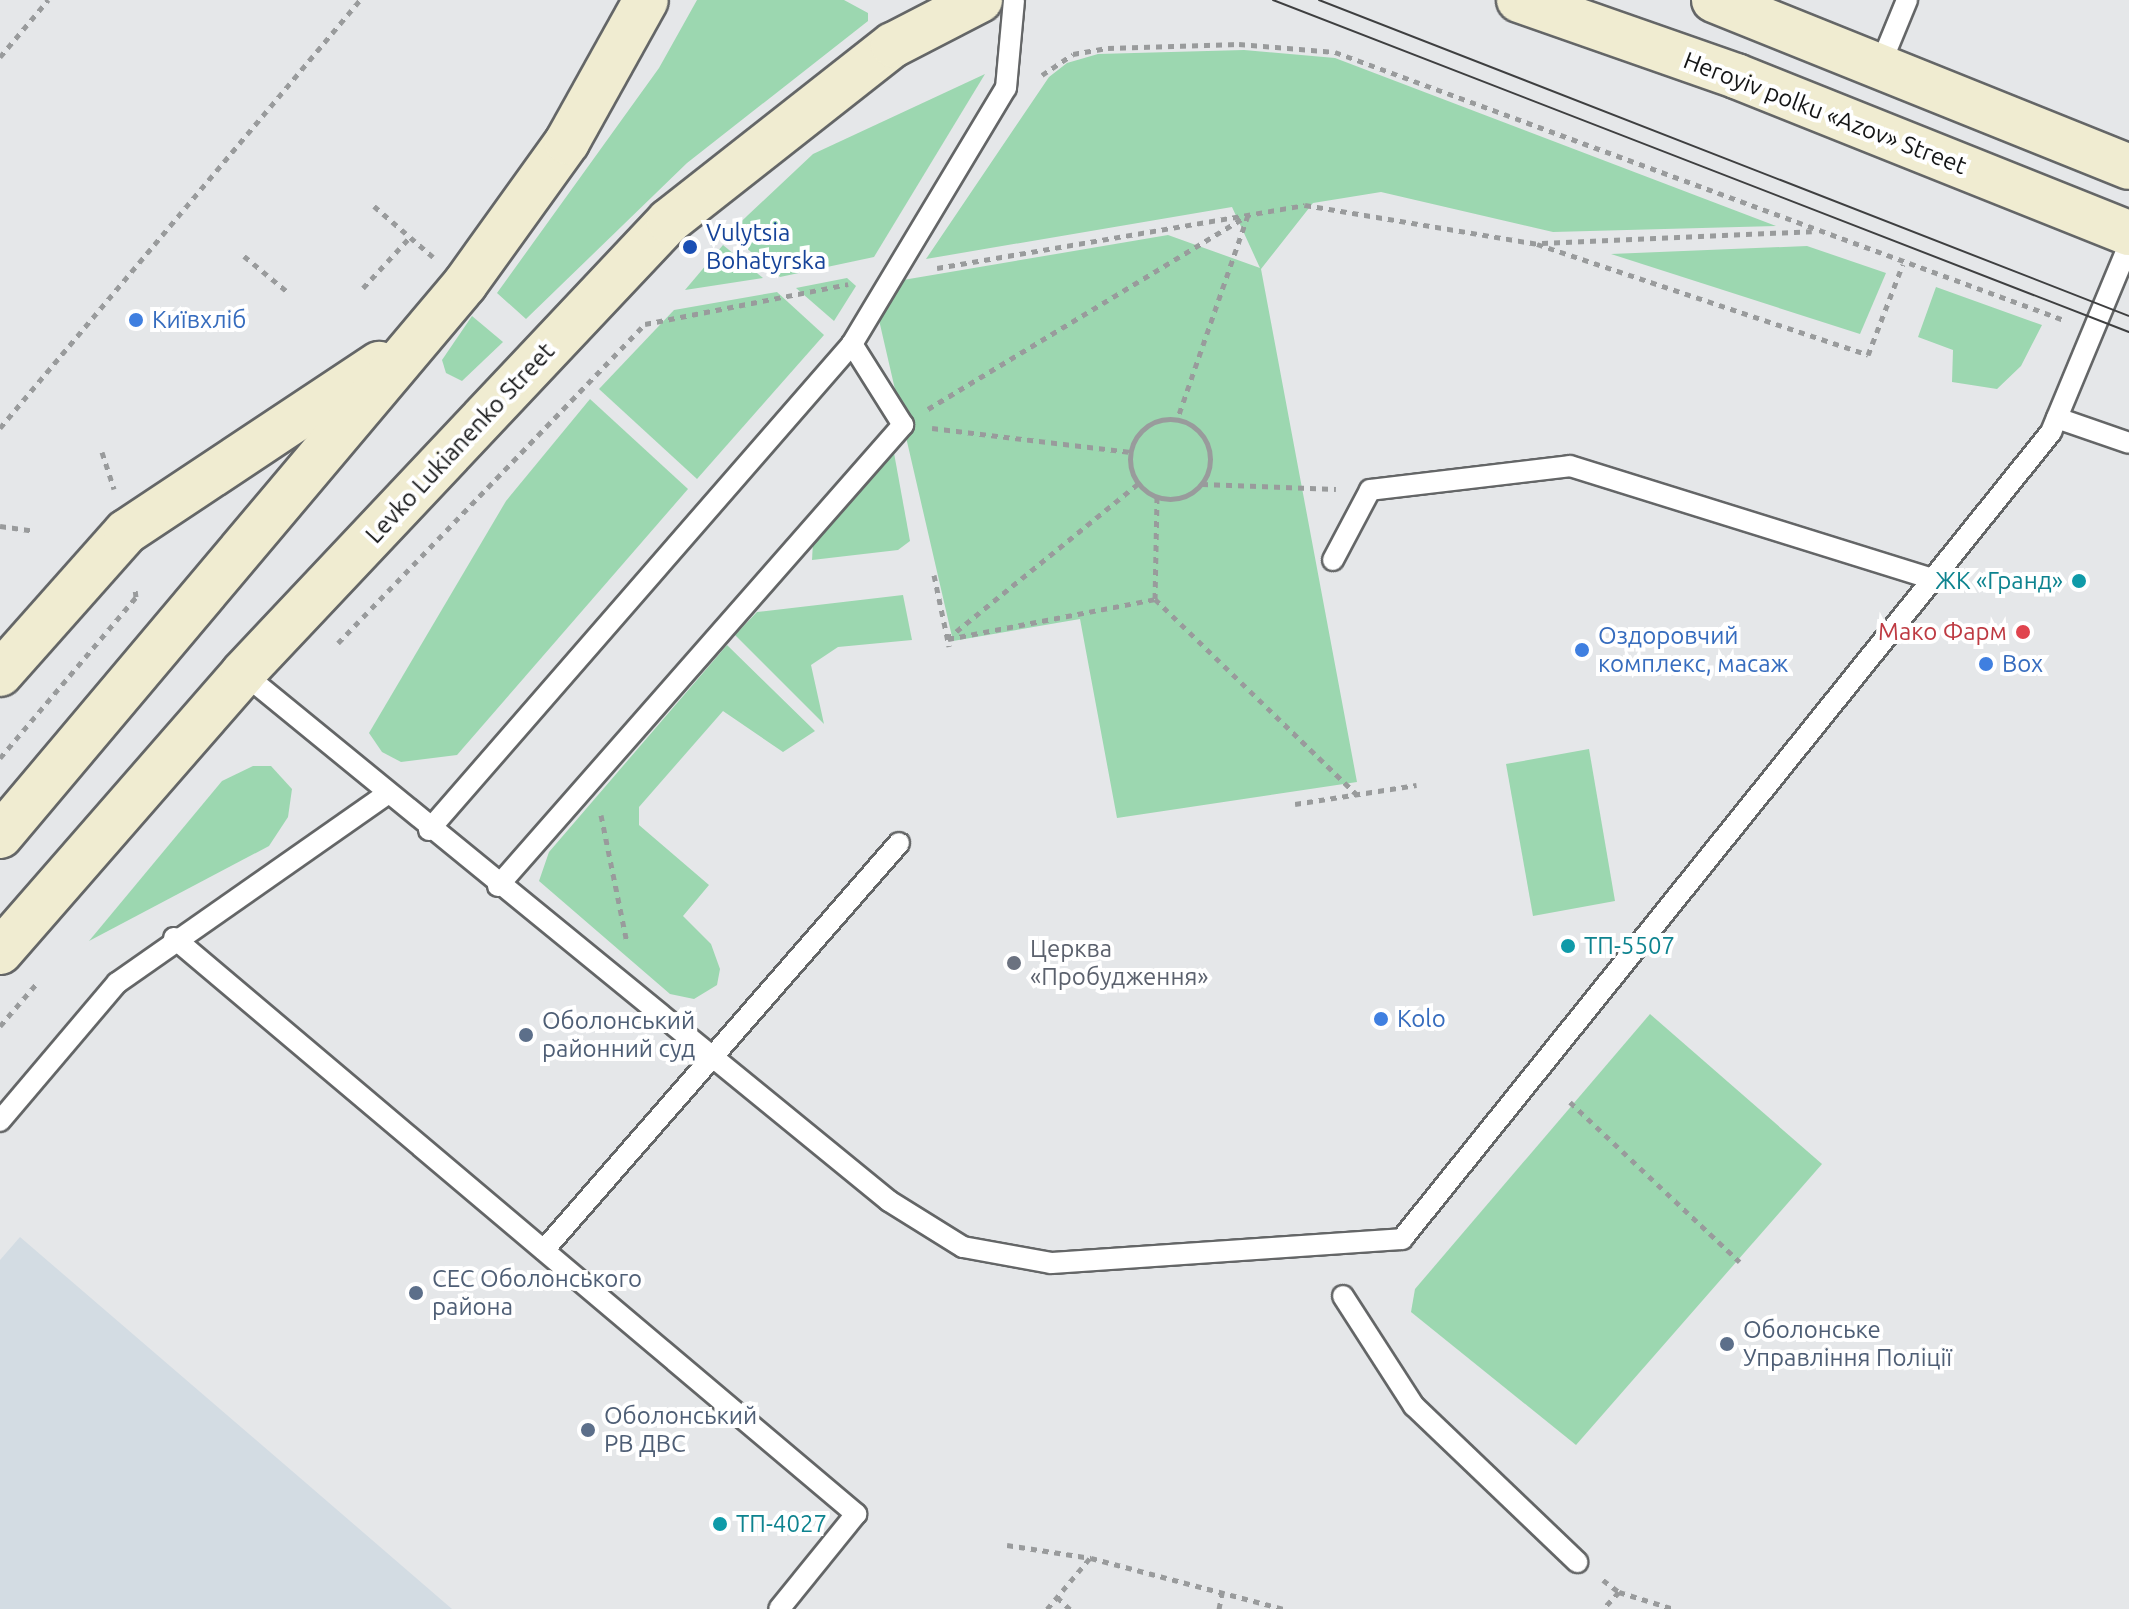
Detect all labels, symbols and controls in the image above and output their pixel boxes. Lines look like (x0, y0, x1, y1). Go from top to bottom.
street label: Heroyiv polku «Azov» Street (1679, 46, 1971, 180)
place label: Vulytsia Bohatyrska (706, 219, 826, 275)
marker: Vulytsia Bohatyrska (681, 238, 699, 256)
place label: Київхліб (152, 306, 246, 334)
marker: Київхліб (127, 311, 145, 329)
street label: Levko Lukianenko Street (360, 337, 560, 549)
place label: ЖК «Гранд» (1935, 567, 2063, 595)
marker: ЖК «Гранд» (2070, 572, 2088, 590)
place label: Мако Фарм (1878, 618, 2007, 646)
place label: Оздоровчий комплекс, масаж (1598, 622, 1788, 678)
marker: Мако Фарм (2014, 623, 2032, 641)
marker: Оздоровчий комплекс, масаж (1573, 641, 1591, 659)
place label: Box (2002, 650, 2043, 678)
marker: Box (1977, 655, 1995, 673)
place label: ТП-5507 (1584, 932, 1675, 960)
place label: Церква «Пробудження» (1030, 935, 1209, 991)
marker: ТП-5507 (1559, 937, 1577, 955)
marker: Церква «Пробудження» (1005, 954, 1023, 972)
place label: Kolo (1397, 1005, 1446, 1033)
place label: Оболонський районний суд (542, 1007, 695, 1063)
marker: Kolo (1372, 1010, 1390, 1028)
marker: Оболонський районний суд (517, 1026, 535, 1044)
place label: СЕС Оболонського района (432, 1265, 642, 1321)
marker: СЕС Оболонського района (407, 1284, 425, 1302)
place label: Оболонське Управління Поліції (1743, 1316, 1952, 1372)
marker: Оболонське Управління Поліції (1718, 1335, 1736, 1353)
place label: Оболонський РВ ДВС (604, 1402, 757, 1458)
marker: Оболонський РВ ДВС (579, 1421, 597, 1439)
place label: ТП-4027 (736, 1510, 827, 1538)
marker: ТП-4027 (711, 1515, 729, 1533)

